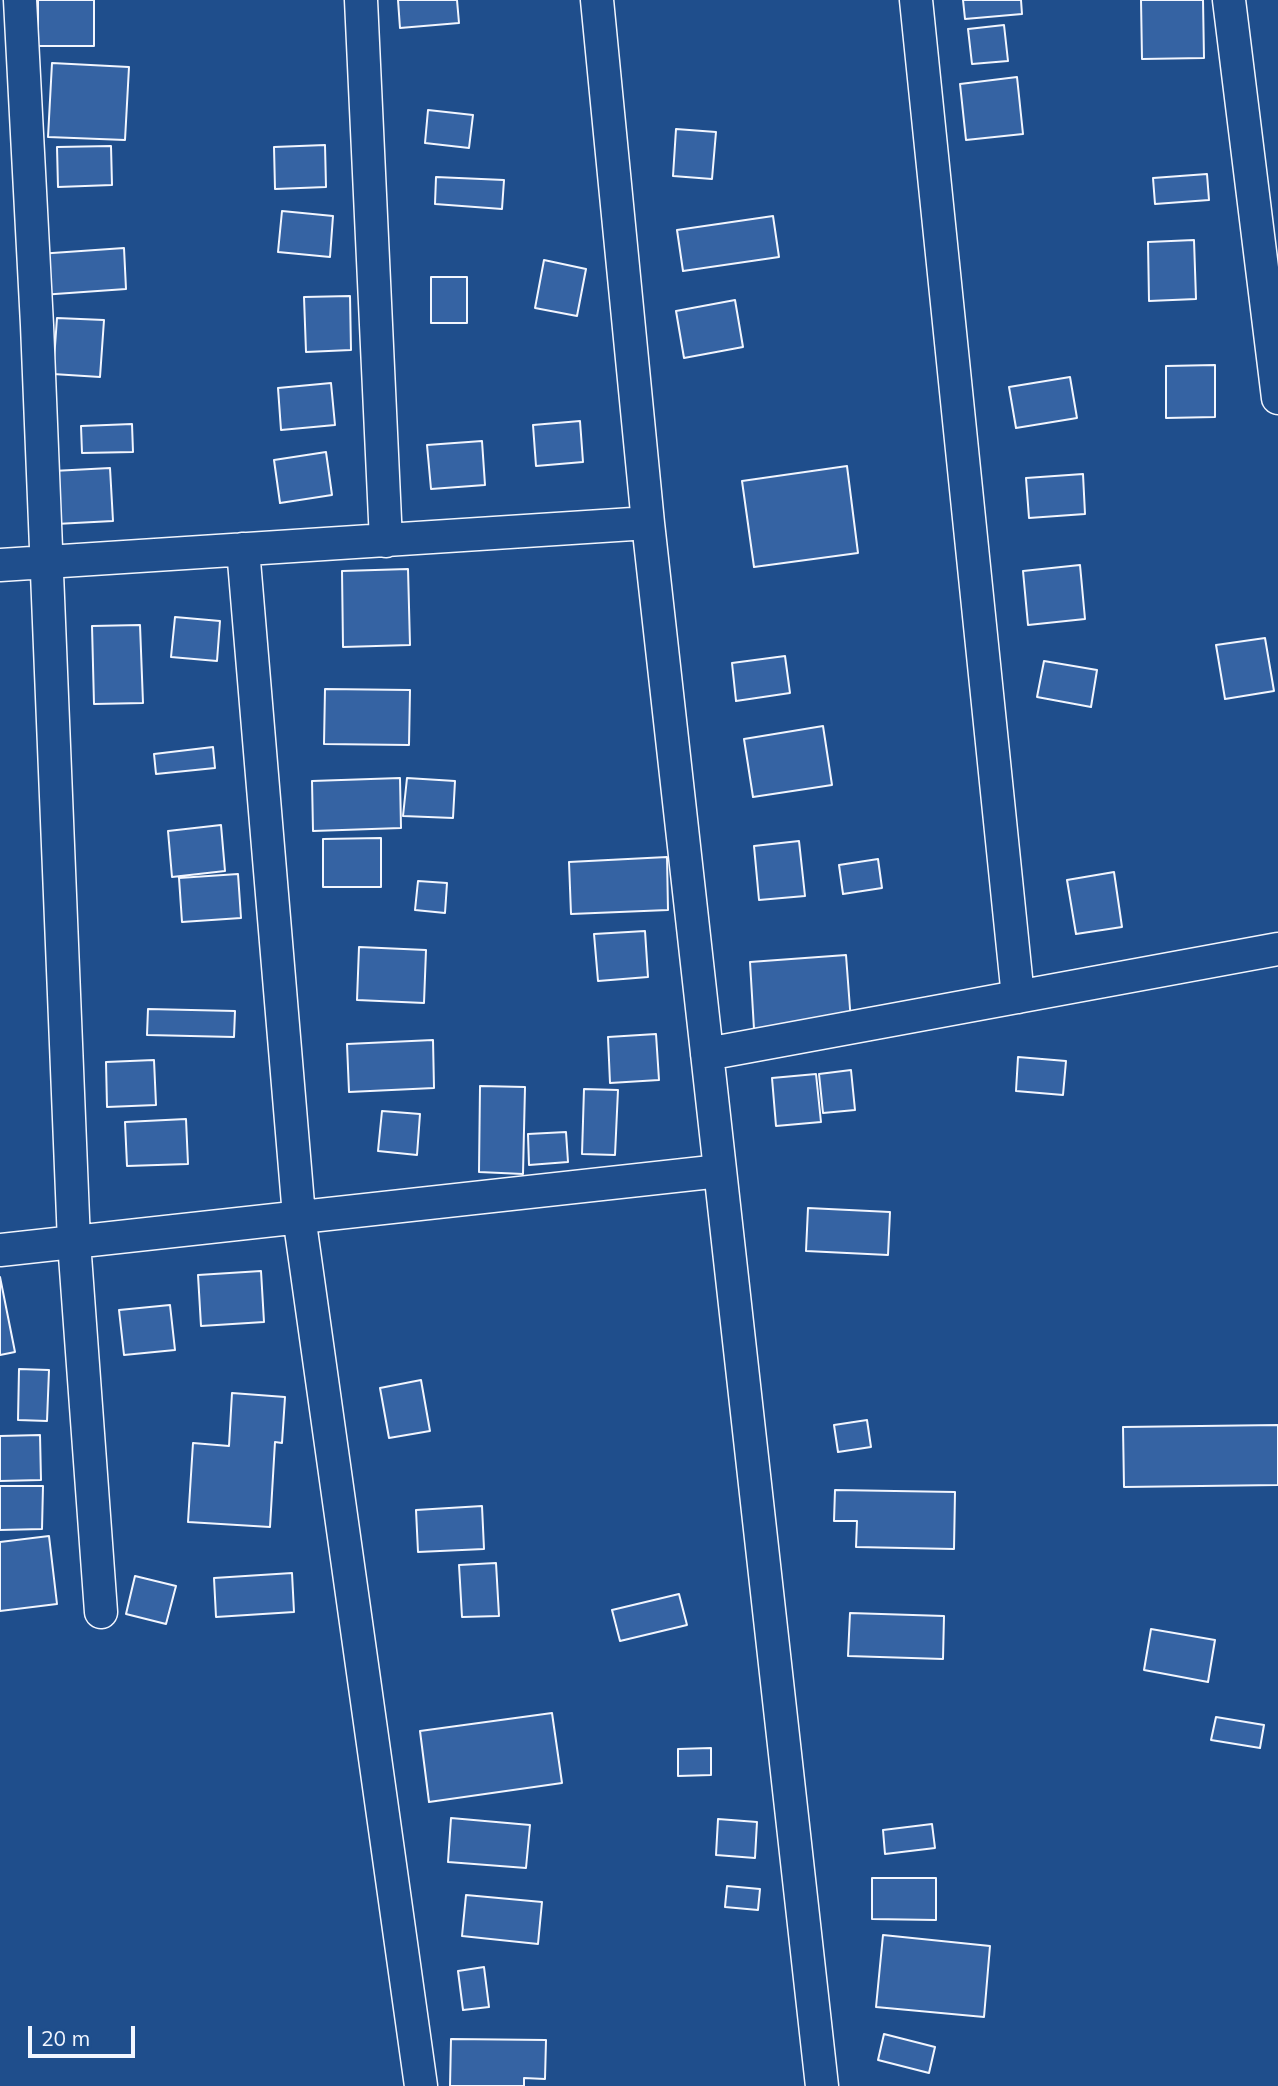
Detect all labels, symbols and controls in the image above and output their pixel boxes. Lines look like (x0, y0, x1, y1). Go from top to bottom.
scale bar (32, 2012, 138, 2056)
text: 20 m (41, 2025, 90, 2051)

